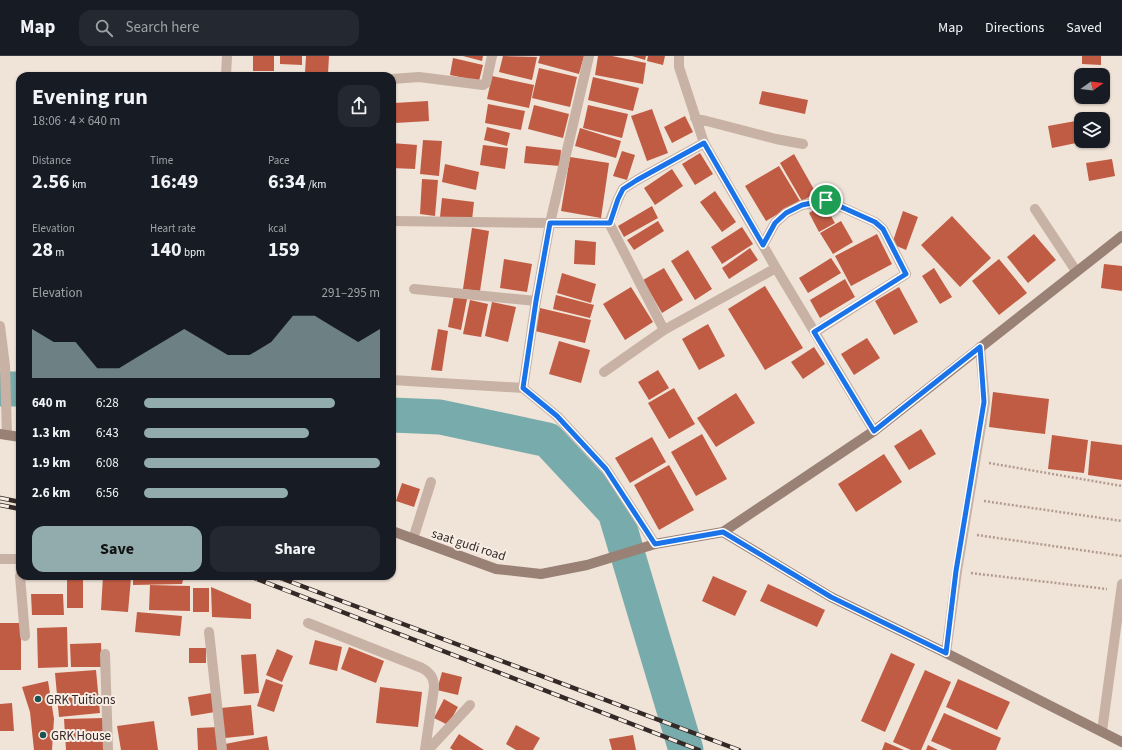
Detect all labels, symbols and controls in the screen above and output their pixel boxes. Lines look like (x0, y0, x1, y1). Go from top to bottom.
search box (79, 10, 359, 46)
text: Map (20, 14, 55, 41)
icon: search (93, 17, 115, 39)
text: Search here (125, 17, 199, 38)
text: Map (938, 18, 963, 38)
text: Directions (985, 18, 1044, 38)
text: Saved (1066, 18, 1102, 38)
north arrow (1074, 68, 1110, 104)
map controls (1074, 68, 1110, 148)
text: Evening run (32, 81, 148, 113)
button: share (338, 85, 380, 127)
text: 18:06 · 4 × 640 m (32, 112, 120, 130)
button: layers (1074, 112, 1110, 148)
text: Distance (32, 153, 71, 168)
text: Time (150, 153, 173, 168)
text: Pace (268, 153, 290, 168)
text: 2.56 (32, 168, 70, 196)
text: 16:49 (150, 168, 198, 196)
text: 6:34 (268, 168, 306, 196)
text: km (70, 177, 86, 192)
text: /km (306, 177, 326, 192)
pin (809, 183, 843, 217)
icon: arrive (815, 189, 837, 211)
text: Elevation (32, 221, 75, 236)
text: Heart rate (150, 221, 196, 236)
text: kcal (268, 221, 287, 236)
text: 28 (32, 236, 53, 264)
text: 140 (150, 236, 182, 264)
text: 159 (268, 236, 300, 264)
text: m (53, 245, 64, 260)
text: bpm (182, 245, 205, 260)
text: Elevation (32, 284, 83, 302)
text: 291–295 m (322, 284, 380, 302)
text: 640 m (32, 394, 66, 412)
text: 6:28 (96, 394, 119, 412)
text: 1.3 km (32, 424, 71, 442)
text: 6:43 (96, 424, 119, 442)
text: 1.9 km (32, 454, 71, 472)
text: 6:08 (96, 454, 119, 472)
text: 2.6 km (32, 484, 71, 502)
text: 6:56 (96, 484, 119, 502)
street label: saat gudi road (429, 524, 508, 565)
button: Save (32, 526, 202, 572)
button: Share (210, 526, 380, 572)
place label: GRK Tuitions (46, 691, 116, 709)
marker: GRK Tuitions (33, 694, 43, 704)
place label: GRK House (51, 727, 111, 745)
marker: GRK House (38, 730, 48, 740)

